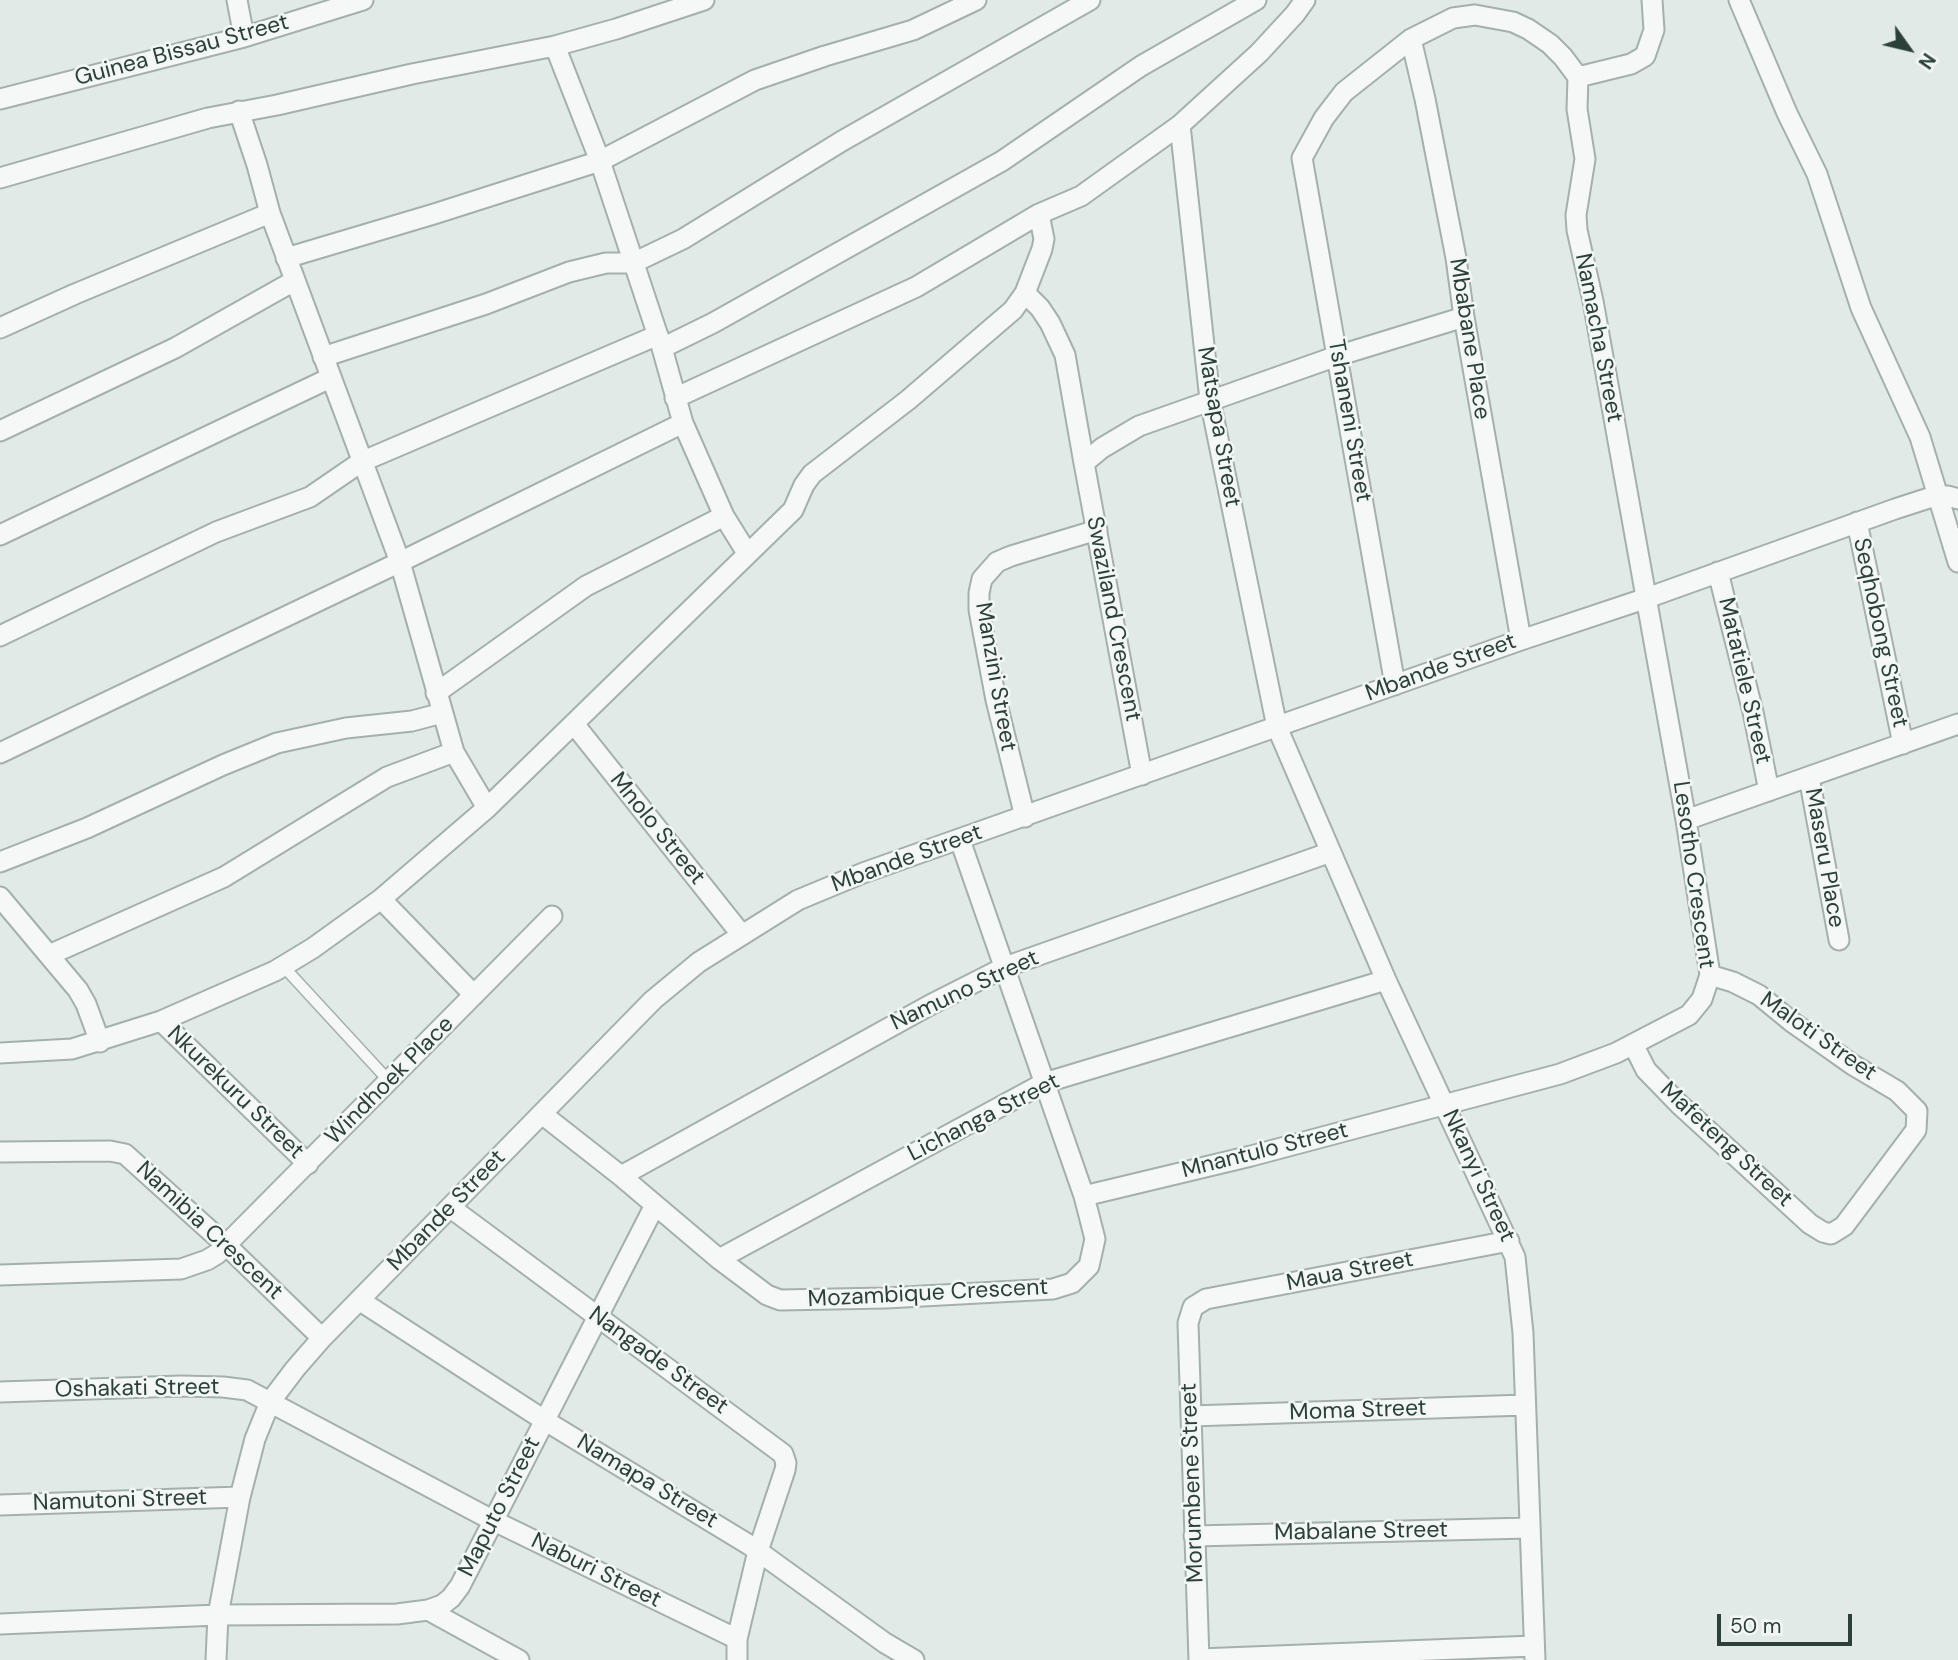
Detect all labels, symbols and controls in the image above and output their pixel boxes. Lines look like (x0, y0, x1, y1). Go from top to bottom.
street label: Guinea Bissau Street (72, 9, 292, 93)
north arrow (1874, 14, 1944, 84)
text: N (1913, 48, 1941, 74)
street label: Namacha Street (1568, 251, 1628, 425)
street label: Mbabane Place (1443, 256, 1495, 422)
street label: Tshaneni Street (1321, 337, 1377, 505)
street label: Matsapa Street (1190, 344, 1246, 510)
street label: Swaziland Crescent (1080, 514, 1146, 724)
street label: Seqhobong Street (1846, 536, 1914, 730)
street label: Matatiele Street (1711, 595, 1777, 767)
street label: Manzini Street (968, 600, 1022, 754)
street label: Mbande Street (1362, 628, 1520, 708)
street label: Mnolo Street (603, 767, 711, 891)
street label: Lesotho Crescent (1666, 779, 1720, 971)
street label: Maseru Place (1798, 786, 1850, 930)
street label: Mbande Street (828, 819, 986, 899)
street label: Namuno Street (887, 945, 1043, 1037)
street label: Maloti Street (1754, 987, 1882, 1087)
street label: Windhoek Place (320, 1011, 460, 1151)
street label: Nkurekuru Street (161, 1021, 309, 1165)
street label: Lichanga Street (904, 1068, 1064, 1168)
street label: Mafeteng Street (1654, 1077, 1798, 1213)
street label: Nkanyi Street (1435, 1106, 1521, 1246)
street label: Mnantulo Street (1179, 1117, 1351, 1185)
street label: Mbande Street (382, 1144, 512, 1278)
street label: Namibia Crescent (130, 1156, 288, 1306)
street label: Maua Street (1284, 1246, 1416, 1298)
street label: Mozambique Crescent (807, 1274, 1049, 1314)
street label: Nangade Street (583, 1301, 733, 1421)
street label: Oshakati Street (54, 1374, 220, 1404)
street label: Morumbene Street (1176, 1382, 1210, 1584)
street label: Moma Street (1289, 1395, 1427, 1427)
street label: Namapa Street (571, 1429, 723, 1535)
street label: Maputo Street (453, 1433, 547, 1581)
street label: Namutoni Street (32, 1484, 208, 1518)
street label: Mabalane Street (1274, 1517, 1448, 1547)
street label: Naburi Street (526, 1528, 666, 1614)
scale bar (1720, 1600, 1855, 1644)
text: 50 m (1730, 1612, 1781, 1640)

